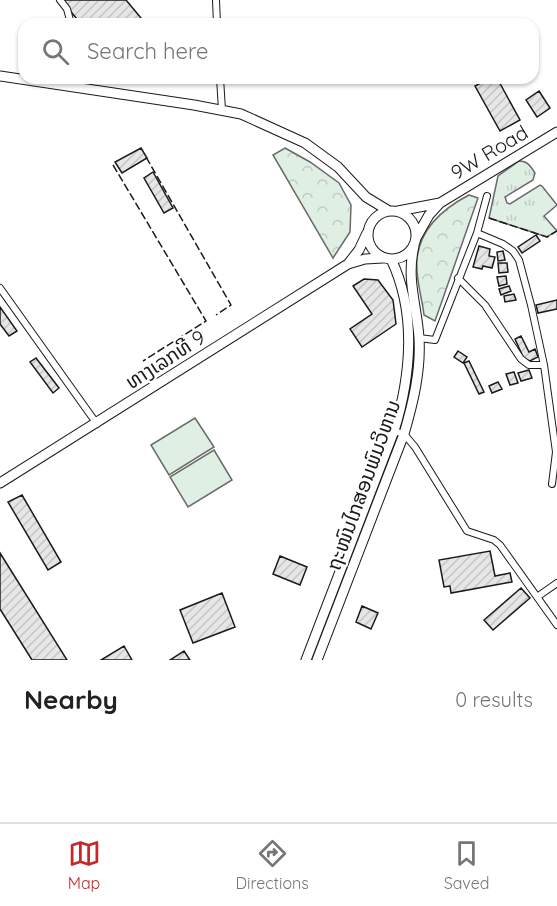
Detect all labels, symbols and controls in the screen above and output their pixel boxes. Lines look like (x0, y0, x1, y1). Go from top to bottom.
search box (18, 18, 539, 84)
icon: search (39, 35, 72, 68)
text: Search here (87, 37, 208, 65)
street label: 9W Road (446, 119, 532, 185)
street label: ທາງເລກທີ 9 (120, 324, 210, 394)
street label: ຖະໜົນໄກສອນພົມວິຫານ (321, 396, 405, 574)
text: Nearby (24, 683, 118, 716)
text: 0 results (455, 687, 533, 712)
tab: Map (68, 837, 101, 893)
tab: Directions (236, 837, 309, 893)
tab: Saved (444, 837, 489, 893)

